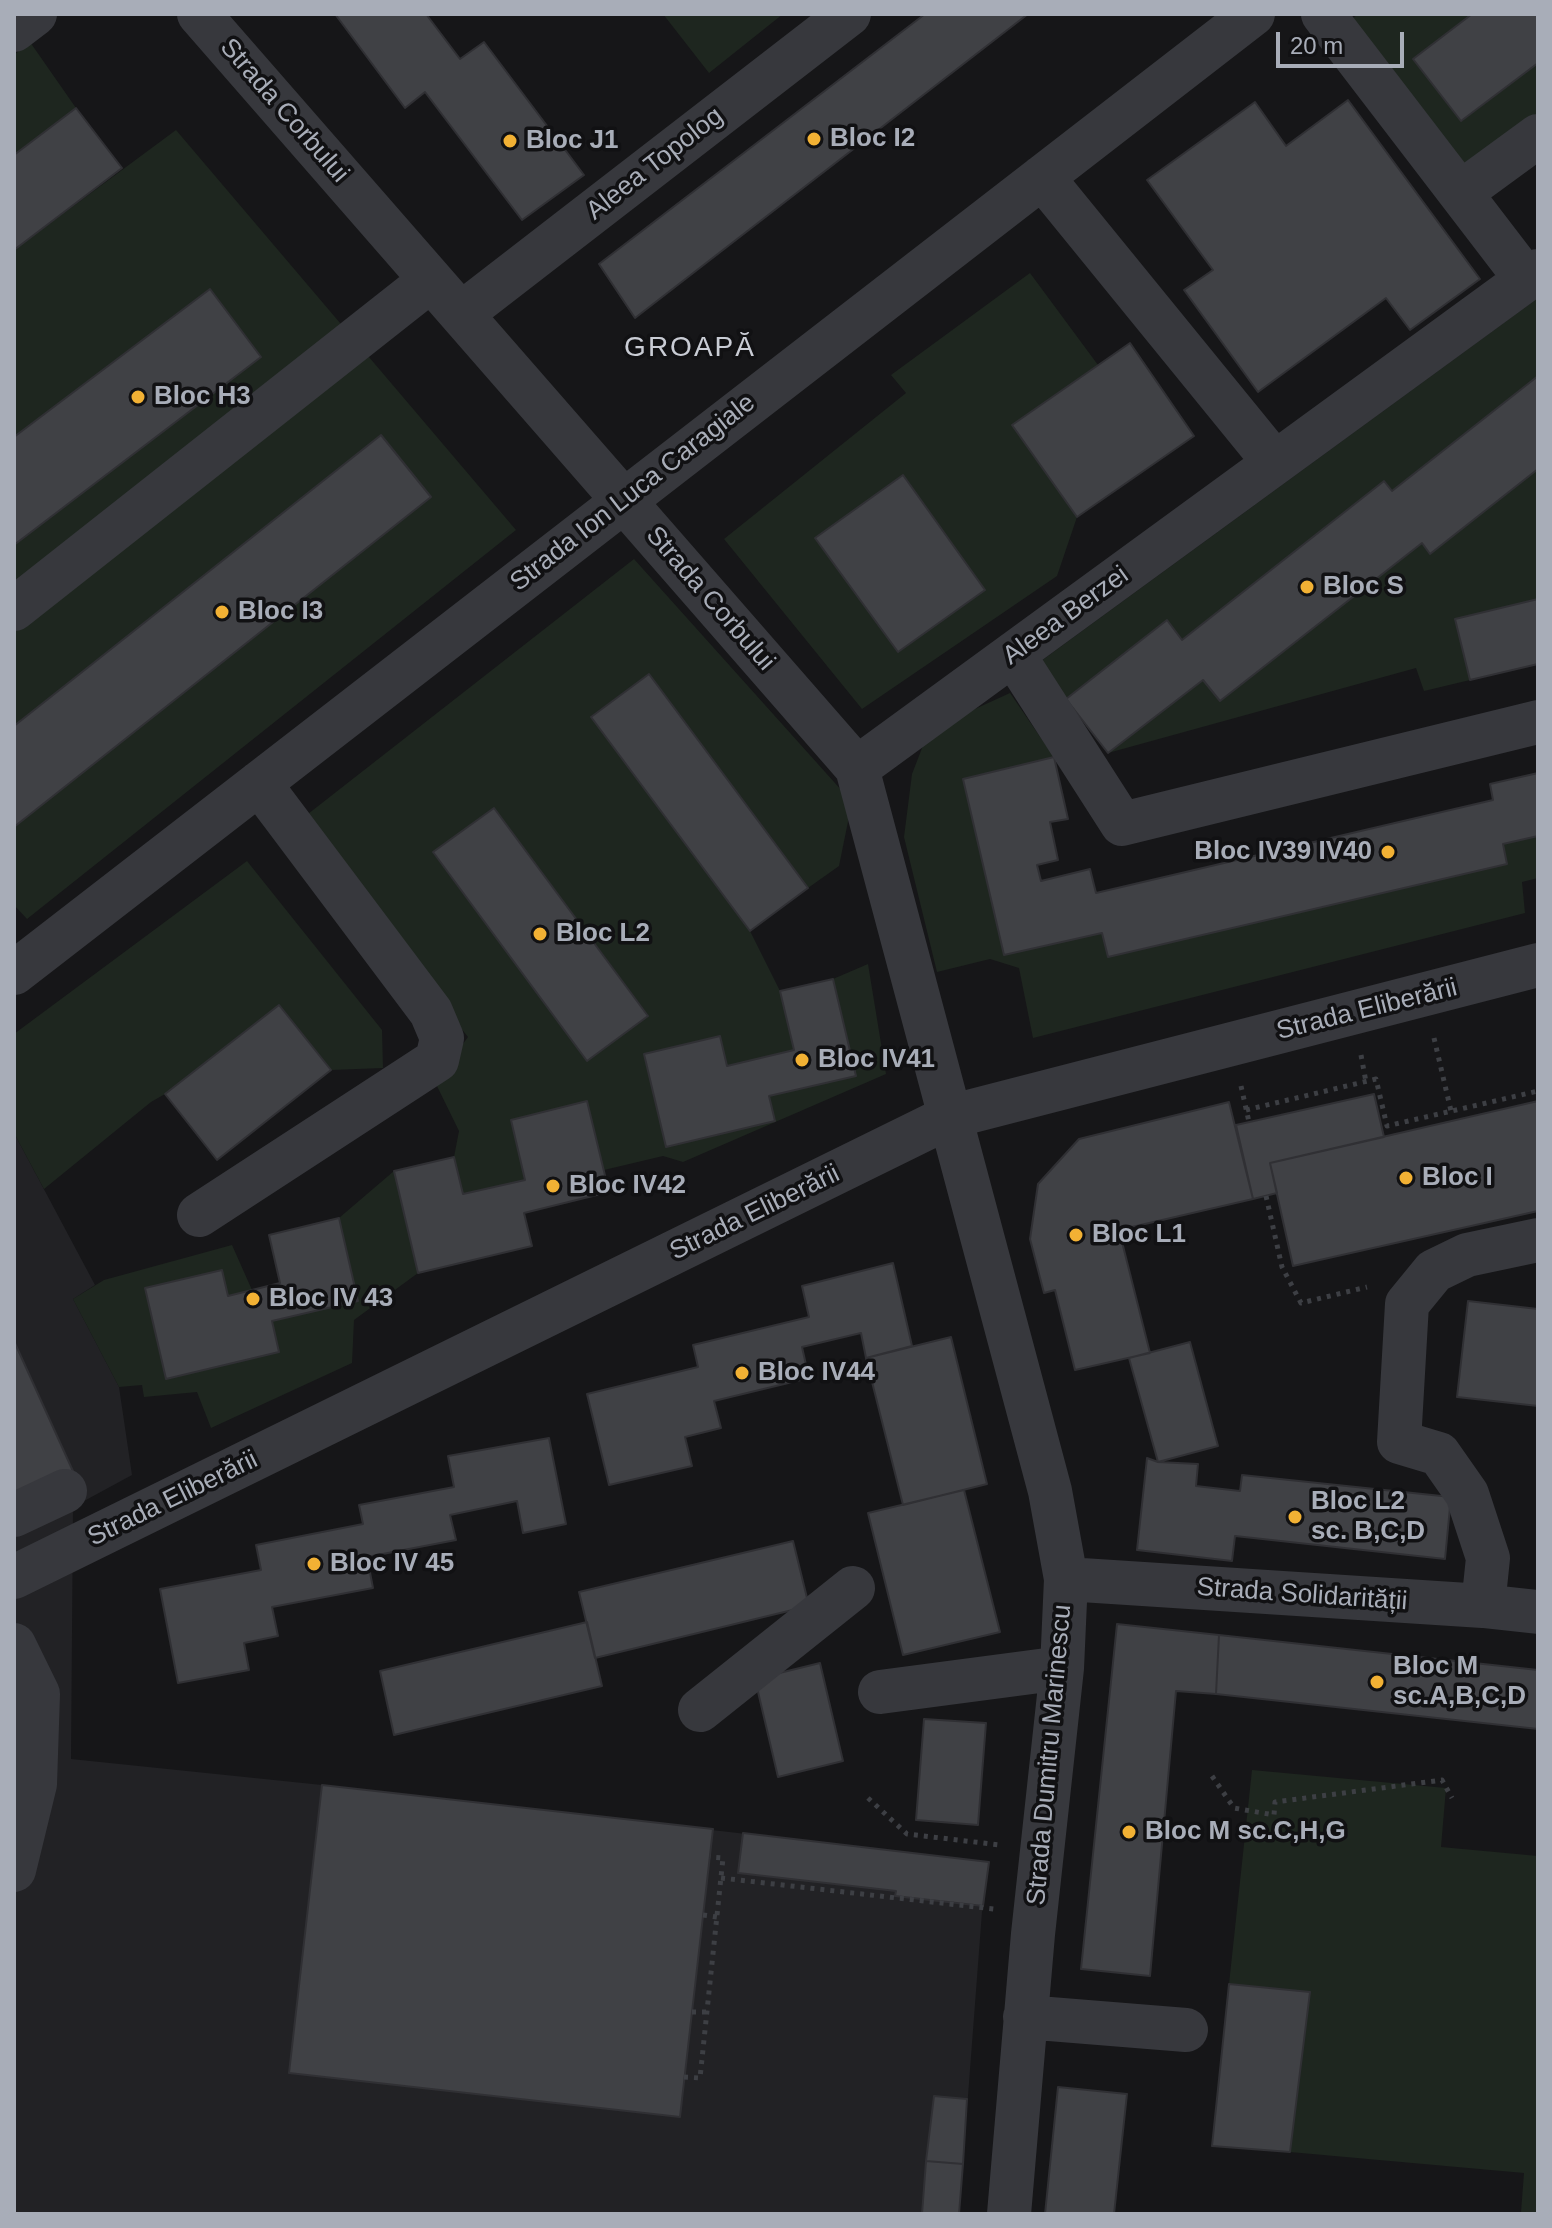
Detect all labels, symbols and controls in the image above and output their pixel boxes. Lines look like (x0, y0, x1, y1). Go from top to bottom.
scale bar (1280, 16, 1408, 66)
text: 20 m (1290, 32, 1343, 59)
street label: Strada Corbului (213, 33, 355, 189)
street label: Aleea Topolog (580, 101, 730, 227)
place label: Bloc I2 (830, 123, 915, 155)
place label: Bloc J1 (526, 125, 618, 157)
marker: Bloc I2 (805, 130, 823, 148)
marker: Bloc J1 (501, 132, 519, 150)
district label: GROAPĂ (624, 331, 756, 365)
place label: Bloc H3 (154, 381, 251, 413)
marker: Bloc H3 (129, 388, 147, 406)
street label: Strada Ion Luca Caragiale (504, 388, 762, 598)
street label: Strada Corbului (639, 521, 781, 677)
street label: Aleea Berzei (997, 560, 1135, 672)
place label: Bloc S (1323, 571, 1404, 603)
marker: Bloc S (1298, 578, 1316, 596)
place label: Bloc I3 (238, 596, 323, 628)
marker: Bloc I3 (213, 603, 231, 621)
place label: Bloc IV39 IV40 (1194, 836, 1372, 868)
marker: Bloc IV39 IV40 (1379, 843, 1397, 861)
place label: Bloc L2 (556, 918, 650, 950)
marker: Bloc L2 (531, 925, 549, 943)
street label: Strada Eliberării (1273, 972, 1461, 1048)
place label: Bloc IV41 (818, 1044, 935, 1076)
marker: Bloc IV41 (793, 1051, 811, 1069)
street label: Strada Eliberării (665, 1158, 845, 1268)
place label: Bloc I (1422, 1162, 1493, 1194)
marker: Bloc I (1397, 1169, 1415, 1187)
place label: Bloc IV42 (569, 1170, 686, 1202)
marker: Bloc IV42 (544, 1177, 562, 1195)
place label: Bloc L1 (1092, 1219, 1186, 1251)
marker: Bloc L1 (1067, 1226, 1085, 1244)
place label: Bloc IV 43 (269, 1283, 393, 1315)
marker: Bloc IV 43 (244, 1290, 262, 1308)
place label: Bloc IV44 (758, 1357, 875, 1389)
marker: Bloc IV44 (733, 1364, 751, 1382)
street label: Strada Eliberării (83, 1444, 263, 1554)
place label: Bloc L2 sc. B,C,D (1311, 1486, 1425, 1548)
marker: Bloc L2 sc. B,C,D (1286, 1508, 1304, 1526)
place label: Bloc IV 45 (330, 1548, 454, 1580)
marker: Bloc IV 45 (305, 1555, 323, 1573)
street label: Strada Solidarității (1196, 1572, 1408, 1618)
street label: Strada Dumitru Marinescu (1021, 1603, 1079, 1907)
place label: Bloc M sc.A,B,C,D (1393, 1651, 1526, 1712)
marker: Bloc M sc.A,B,C,D (1368, 1673, 1386, 1691)
place label: Bloc M sc.C,H,G (1145, 1816, 1346, 1848)
marker: Bloc M sc.C,H,G (1120, 1823, 1138, 1841)

